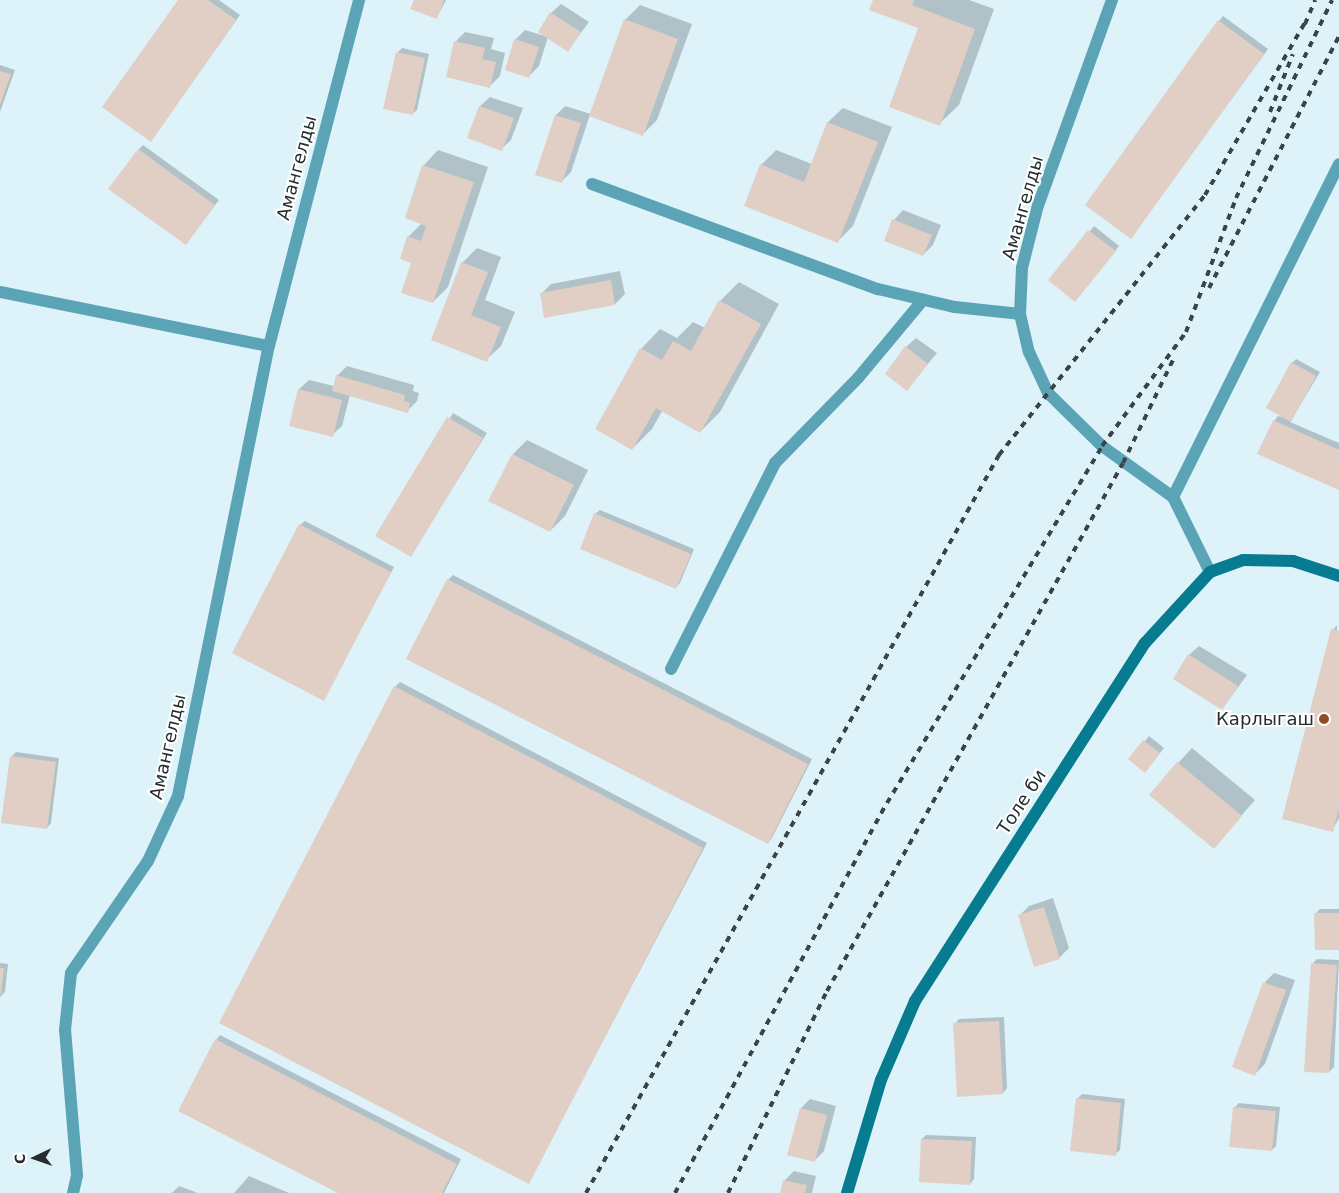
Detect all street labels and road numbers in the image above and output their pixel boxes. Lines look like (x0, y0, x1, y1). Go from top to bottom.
street label: Амангелды (273, 113, 321, 223)
street label: Амангелды (998, 153, 1048, 263)
street label: Амангелды (145, 692, 191, 802)
street label: Толе би (993, 765, 1051, 839)

